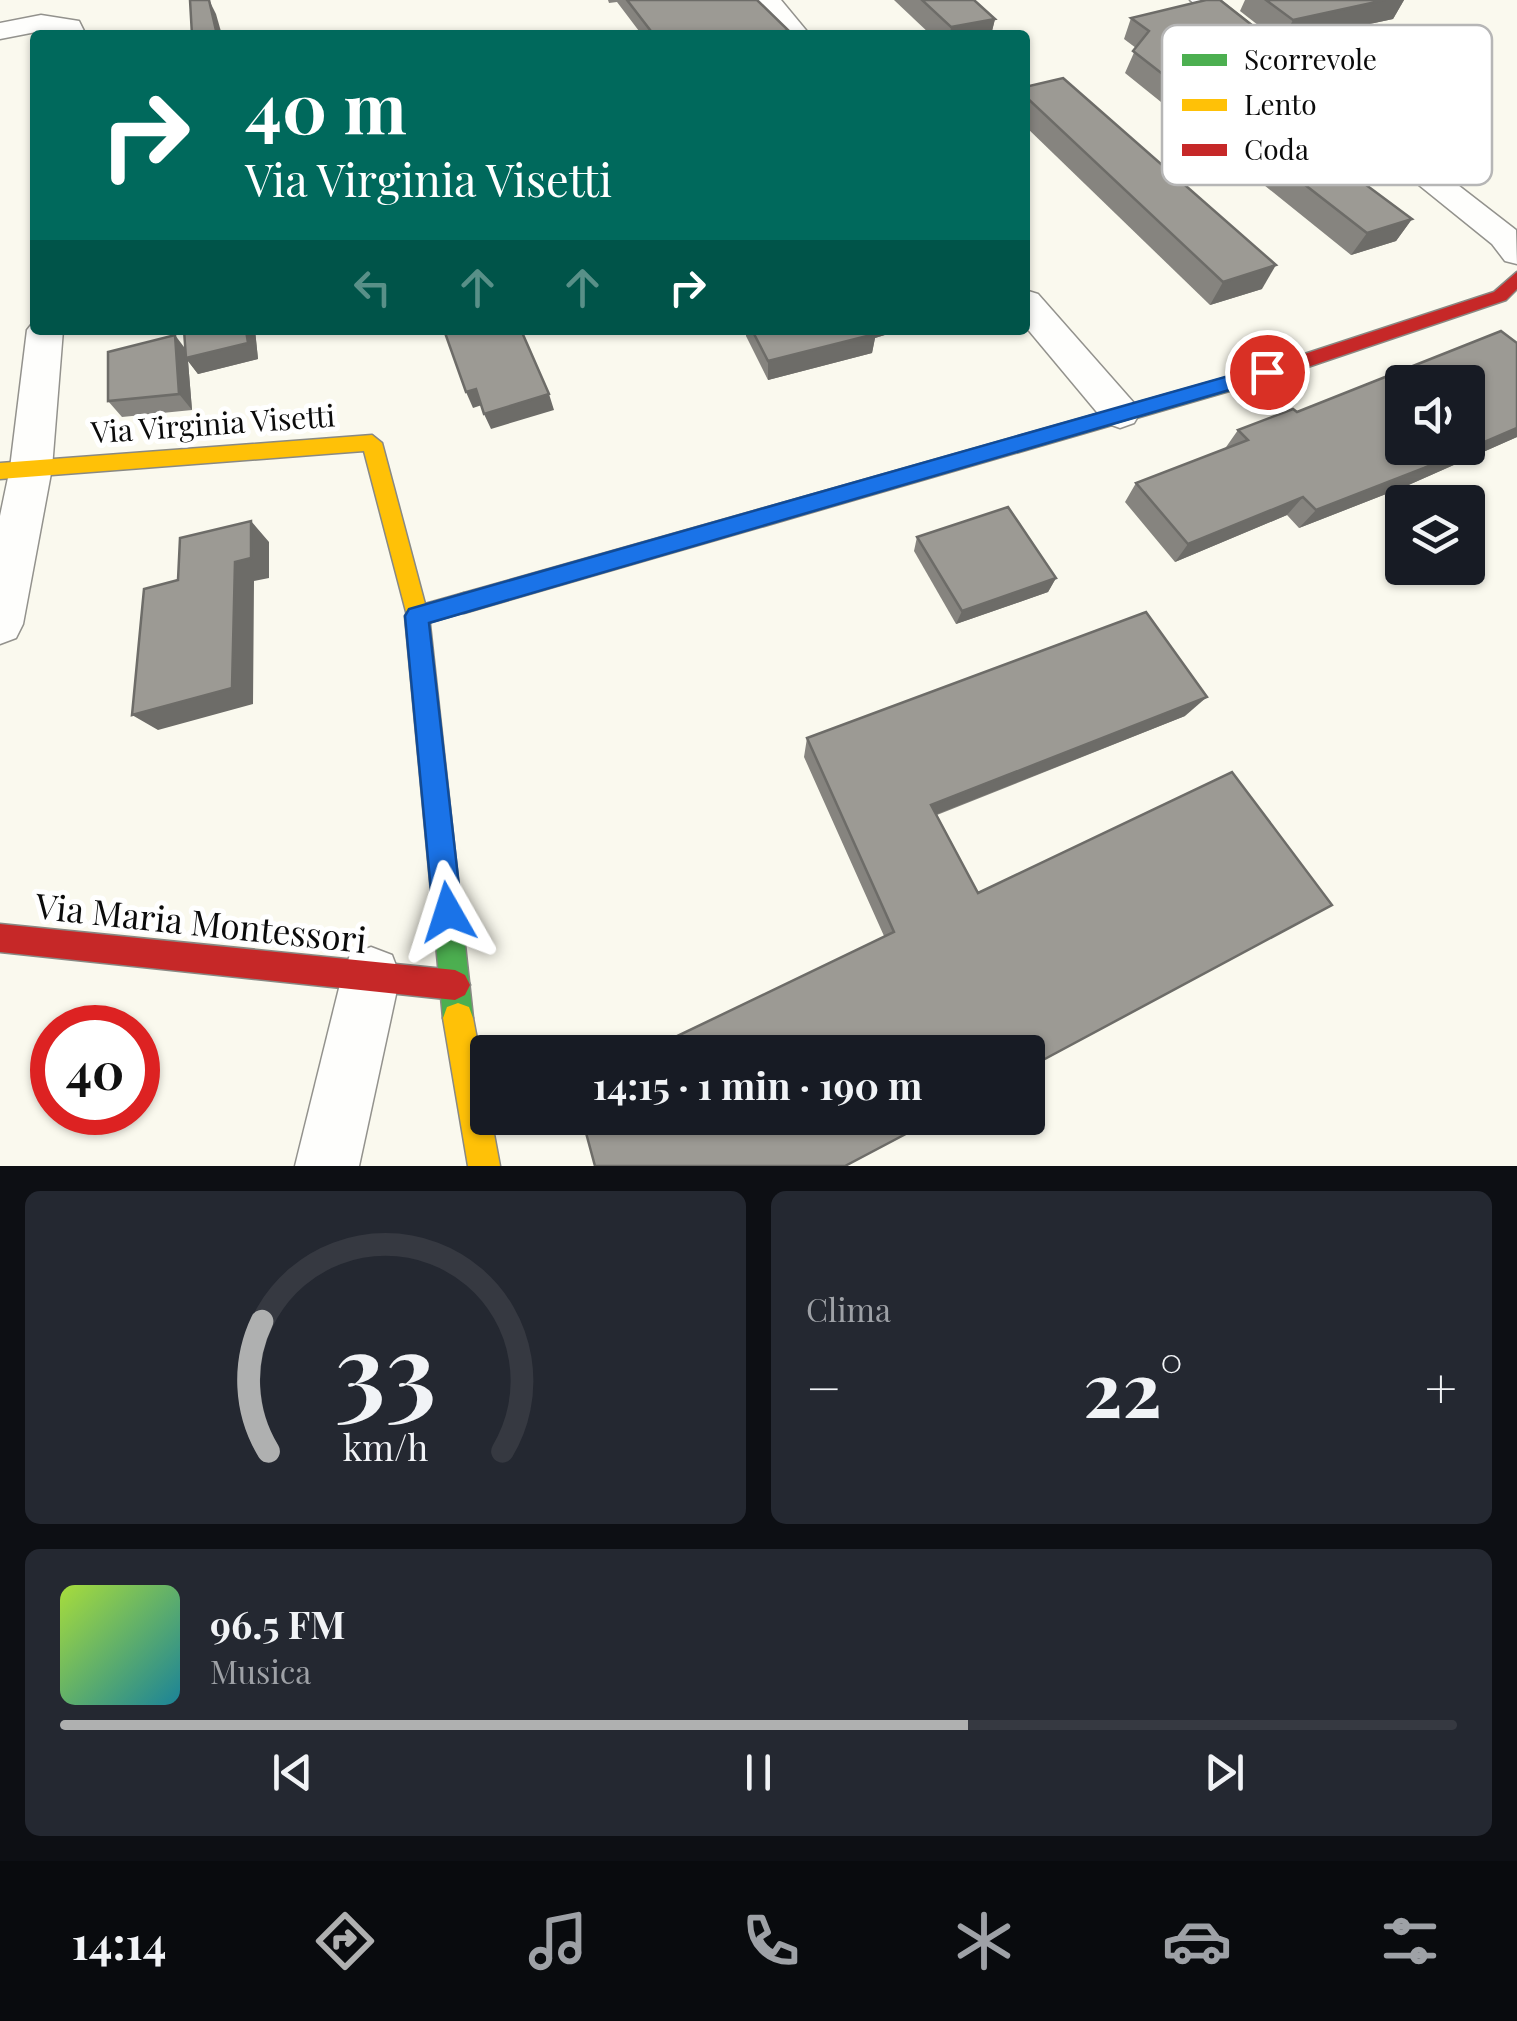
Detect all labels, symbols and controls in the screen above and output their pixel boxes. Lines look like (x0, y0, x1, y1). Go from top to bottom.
legend (1162, 25, 1492, 185)
text: Scorrevole (1244, 40, 1377, 77)
text: 40 m (245, 58, 407, 152)
icon: right (80, 70, 210, 200)
text: Lento (1244, 85, 1317, 122)
text: Coda (1244, 130, 1309, 167)
text: Via Virginia Visetti (245, 148, 612, 208)
icon: left (345, 260, 400, 315)
icon: ahead (450, 260, 505, 315)
icon: ahead (555, 260, 610, 315)
icon: right (660, 260, 715, 315)
pin (1225, 330, 1310, 415)
icon: arrive (1240, 345, 1295, 400)
map controls (1385, 365, 1485, 585)
button: sound (1385, 365, 1485, 465)
street label: Via Virginia Visetti (88, 395, 337, 452)
button: layers (1385, 485, 1485, 585)
position arrow (396, 860, 500, 964)
street label: Via Maria Montessori (32, 881, 369, 962)
speed limit sign: 40 (30, 1005, 160, 1135)
text: 14:15 · 1 min · 190 m (593, 1059, 922, 1110)
text: Clima (806, 1287, 891, 1330)
text: 33 (335, 1296, 436, 1435)
text: 22° (1083, 1336, 1183, 1436)
text: − (806, 1349, 842, 1423)
text: + (1425, 1349, 1457, 1423)
text: km/h (343, 1422, 428, 1470)
text: 96.5 FM (210, 1598, 346, 1649)
text: Musica (210, 1649, 311, 1692)
icon: previous (265, 1745, 320, 1800)
icon: pause (731, 1745, 786, 1800)
icon: next (1197, 1745, 1252, 1800)
icon: directions (310, 1906, 380, 1976)
icon: music (523, 1906, 593, 1976)
icon: phone (736, 1906, 806, 1976)
icon: climate (949, 1906, 1019, 1976)
icon: car (1162, 1906, 1232, 1976)
icon: filters (1375, 1906, 1445, 1976)
text: 14:14 (72, 1911, 167, 1971)

